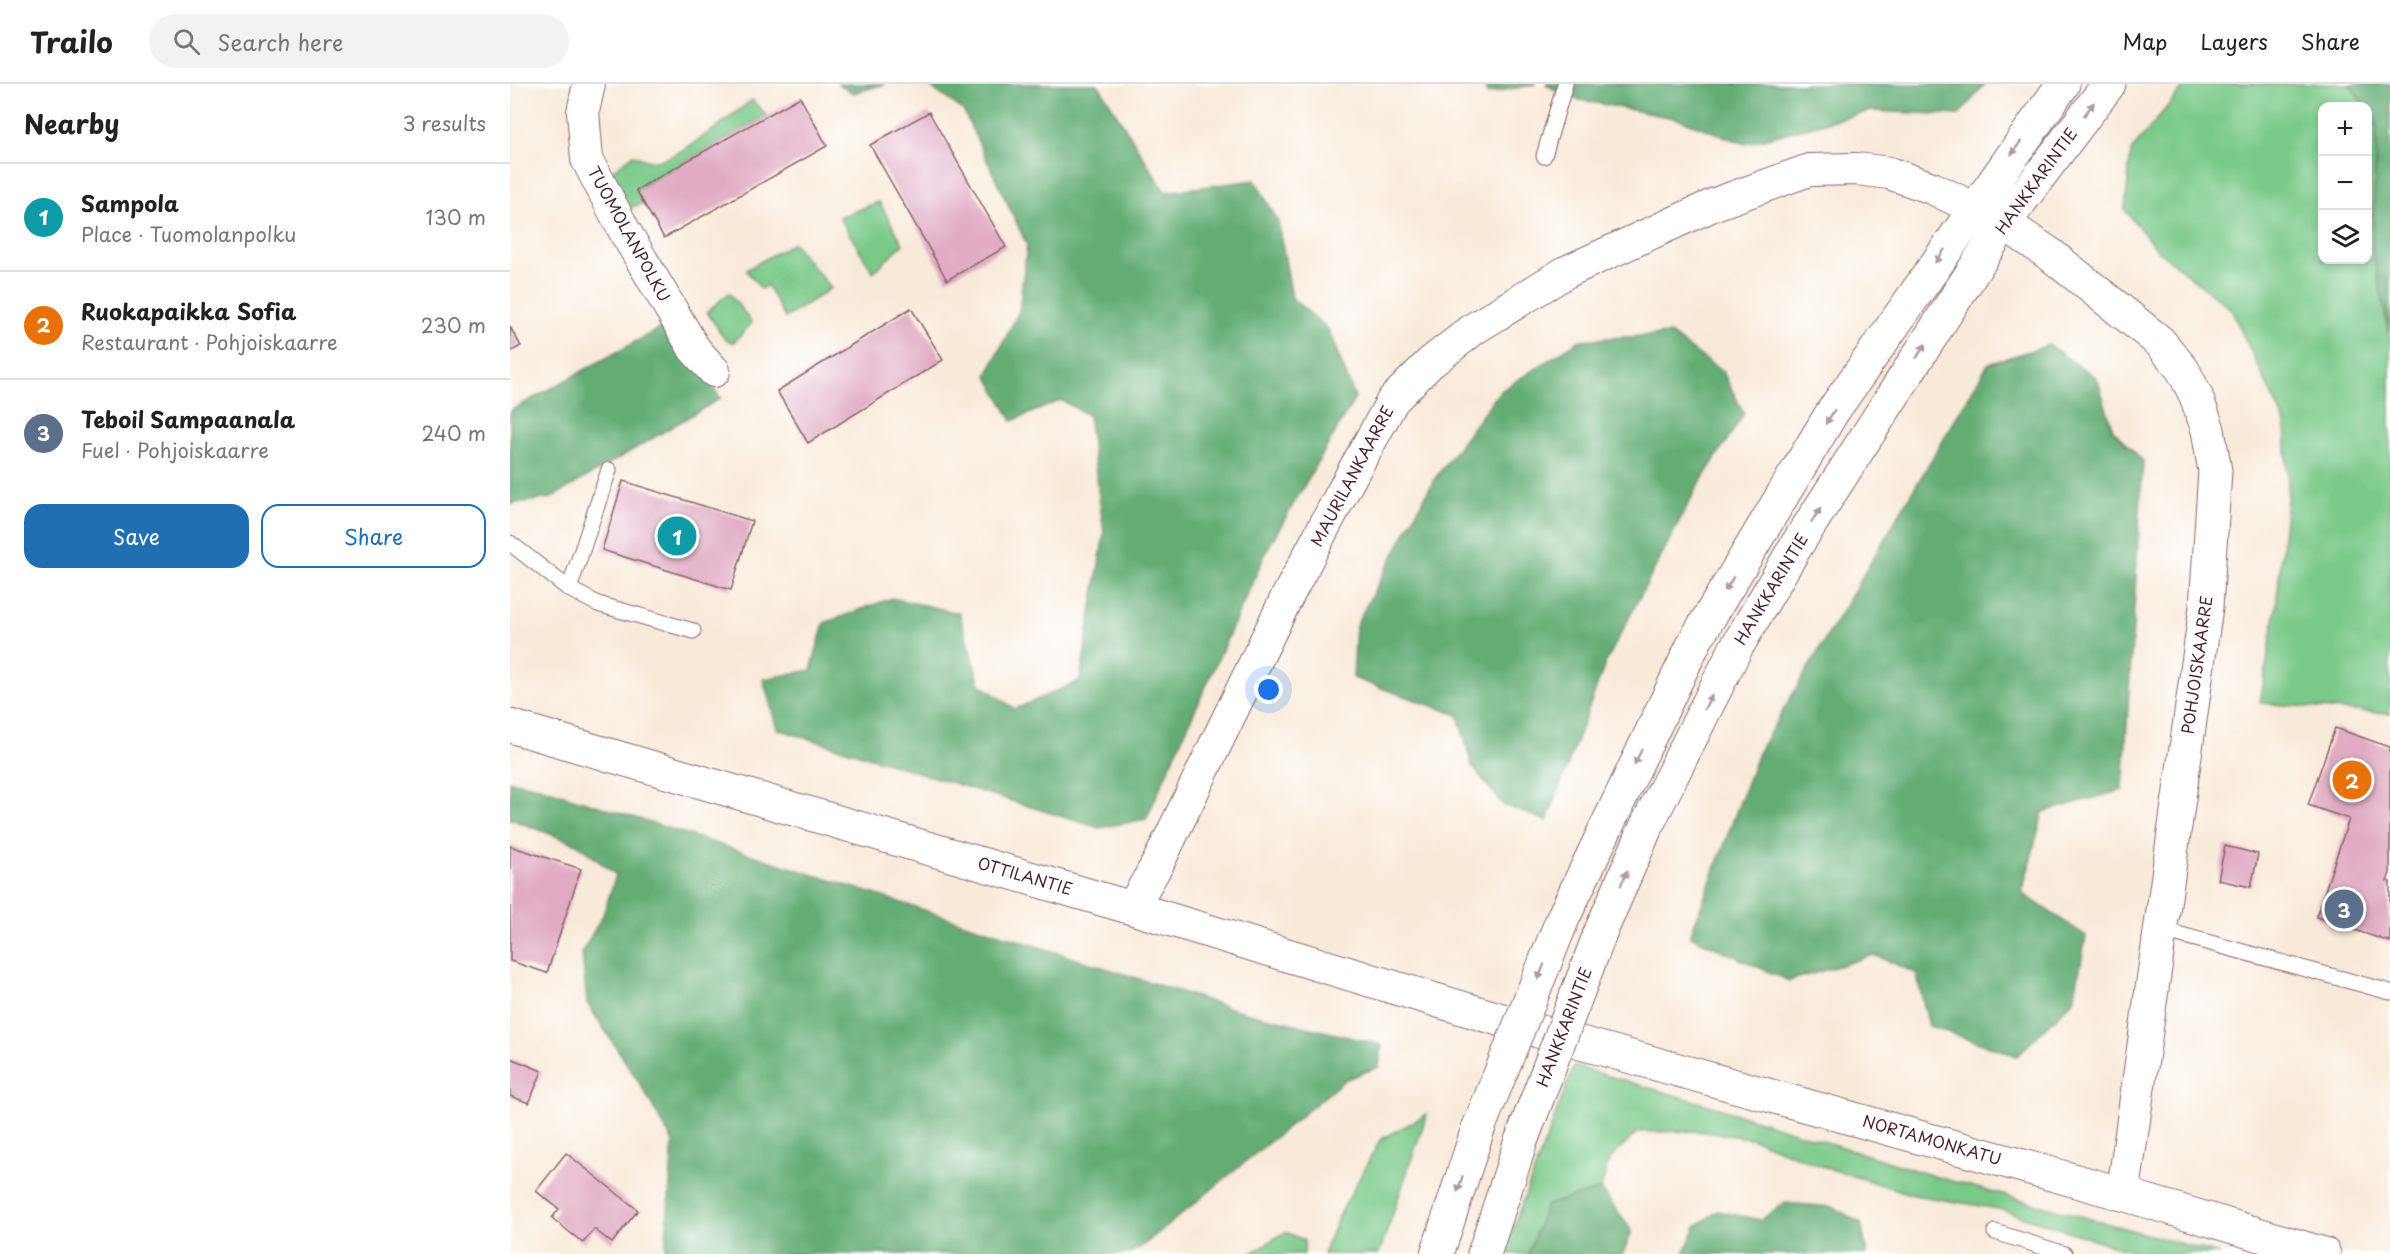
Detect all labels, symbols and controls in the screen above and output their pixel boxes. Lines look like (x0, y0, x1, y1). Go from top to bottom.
search box (149, 14, 569, 68)
text: Trailo (30, 20, 113, 63)
icon: search (170, 25, 203, 58)
text: Search here (218, 25, 343, 58)
text: Map (2123, 25, 2167, 57)
text: Layers (2200, 25, 2268, 57)
text: Share (2301, 25, 2360, 57)
one-way arrow (2083, 101, 2095, 117)
map controls (2318, 102, 2372, 264)
button: + (2318, 102, 2372, 156)
text: Nearby (24, 104, 119, 143)
text: 3 results (403, 108, 486, 138)
street label: HANKKARINTIE (1988, 122, 2082, 239)
one-way arrow (2011, 141, 2023, 156)
button: − (2318, 156, 2372, 210)
street label: TUOMOLANPOLKU (583, 162, 677, 306)
text: Sampola (81, 186, 179, 219)
text: 1 (39, 202, 48, 232)
text: 130 m (426, 202, 486, 232)
button: layers (2318, 210, 2372, 264)
text: Place · Tuomolanpolku (81, 219, 296, 249)
one-way arrow (1934, 248, 1946, 264)
text: Ruokapaikka Sofia (81, 294, 297, 327)
text: 2 (36, 310, 51, 340)
text: 230 m (421, 310, 486, 340)
text: Restaurant · Pohjoiskaarre (81, 327, 338, 357)
one-way arrow (1916, 343, 1927, 359)
street label: MAURILANKAARRE (1304, 401, 1398, 550)
text: Teboil Sampaanala (81, 402, 295, 435)
one-way arrow (1824, 409, 1835, 425)
text: 3 (37, 418, 50, 448)
text: 240 m (421, 418, 486, 448)
text: Fuel · Pohjoiskaarre (81, 435, 269, 465)
button: Save (24, 504, 249, 568)
button: Share (261, 504, 486, 568)
one-way arrow (1810, 507, 1821, 523)
pin: 1 (658, 514, 696, 558)
street label: HANKKARINTIE (1727, 528, 1813, 649)
one-way arrow (1724, 576, 1734, 593)
street label: POHJOISKAARRE (2174, 594, 2218, 735)
your location (1254, 675, 1283, 704)
one-way arrow (1703, 693, 1713, 710)
one-way arrow (1634, 748, 1643, 765)
pin: 2 (2332, 758, 2372, 802)
street label: OTTILANTIE (975, 850, 1076, 900)
one-way arrow (1619, 868, 1629, 886)
pin: 3 (2324, 886, 2364, 932)
street label: HANKKARINTIE (1529, 963, 1597, 1090)
one-way arrow (1536, 963, 1545, 981)
street label: NORTAMONKATU (1860, 1108, 2005, 1170)
one-way arrow (1455, 1175, 1464, 1193)

